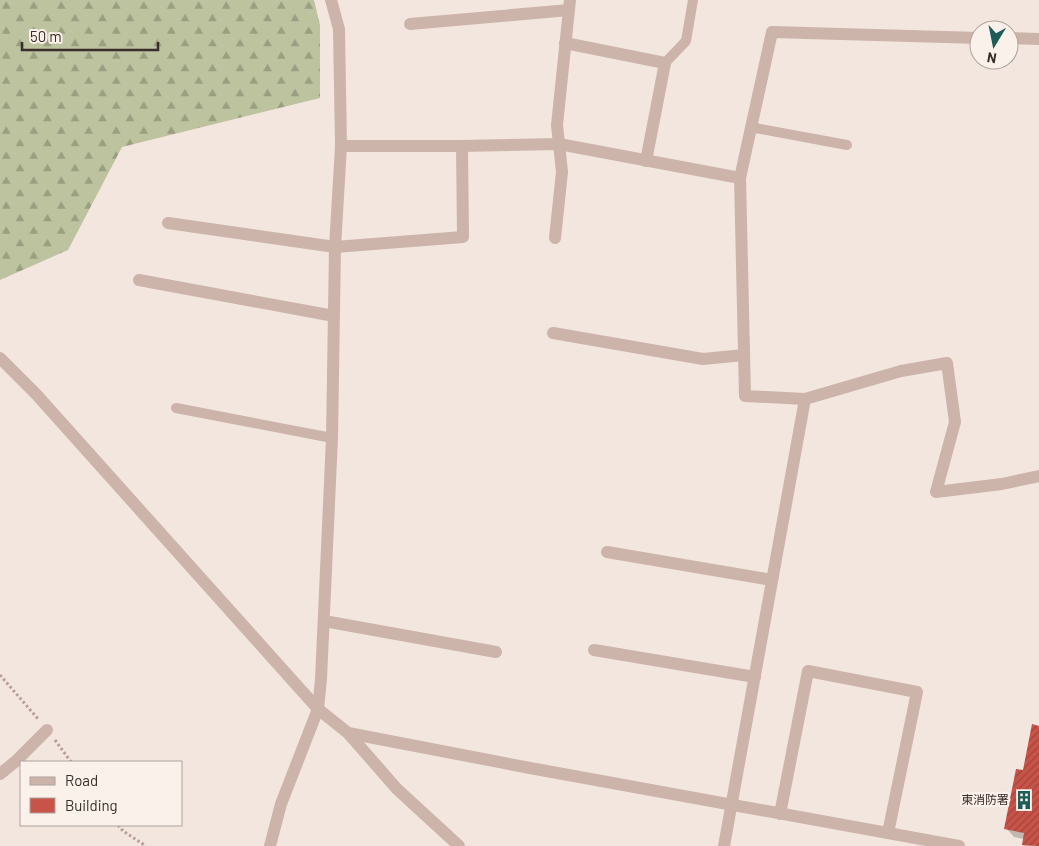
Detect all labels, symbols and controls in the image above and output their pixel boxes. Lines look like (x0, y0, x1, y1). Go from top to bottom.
scale bar (22, 20, 159, 52)
north arrow (969, 20, 1019, 70)
text: 50 m (30, 27, 62, 45)
text: N (986, 49, 998, 67)
legend (20, 761, 182, 826)
text: Road (65, 771, 98, 789)
building icon: 東消防署 (1013, 789, 1035, 811)
place label: 東消防署 (961, 792, 1009, 806)
text: Building (65, 796, 118, 814)

